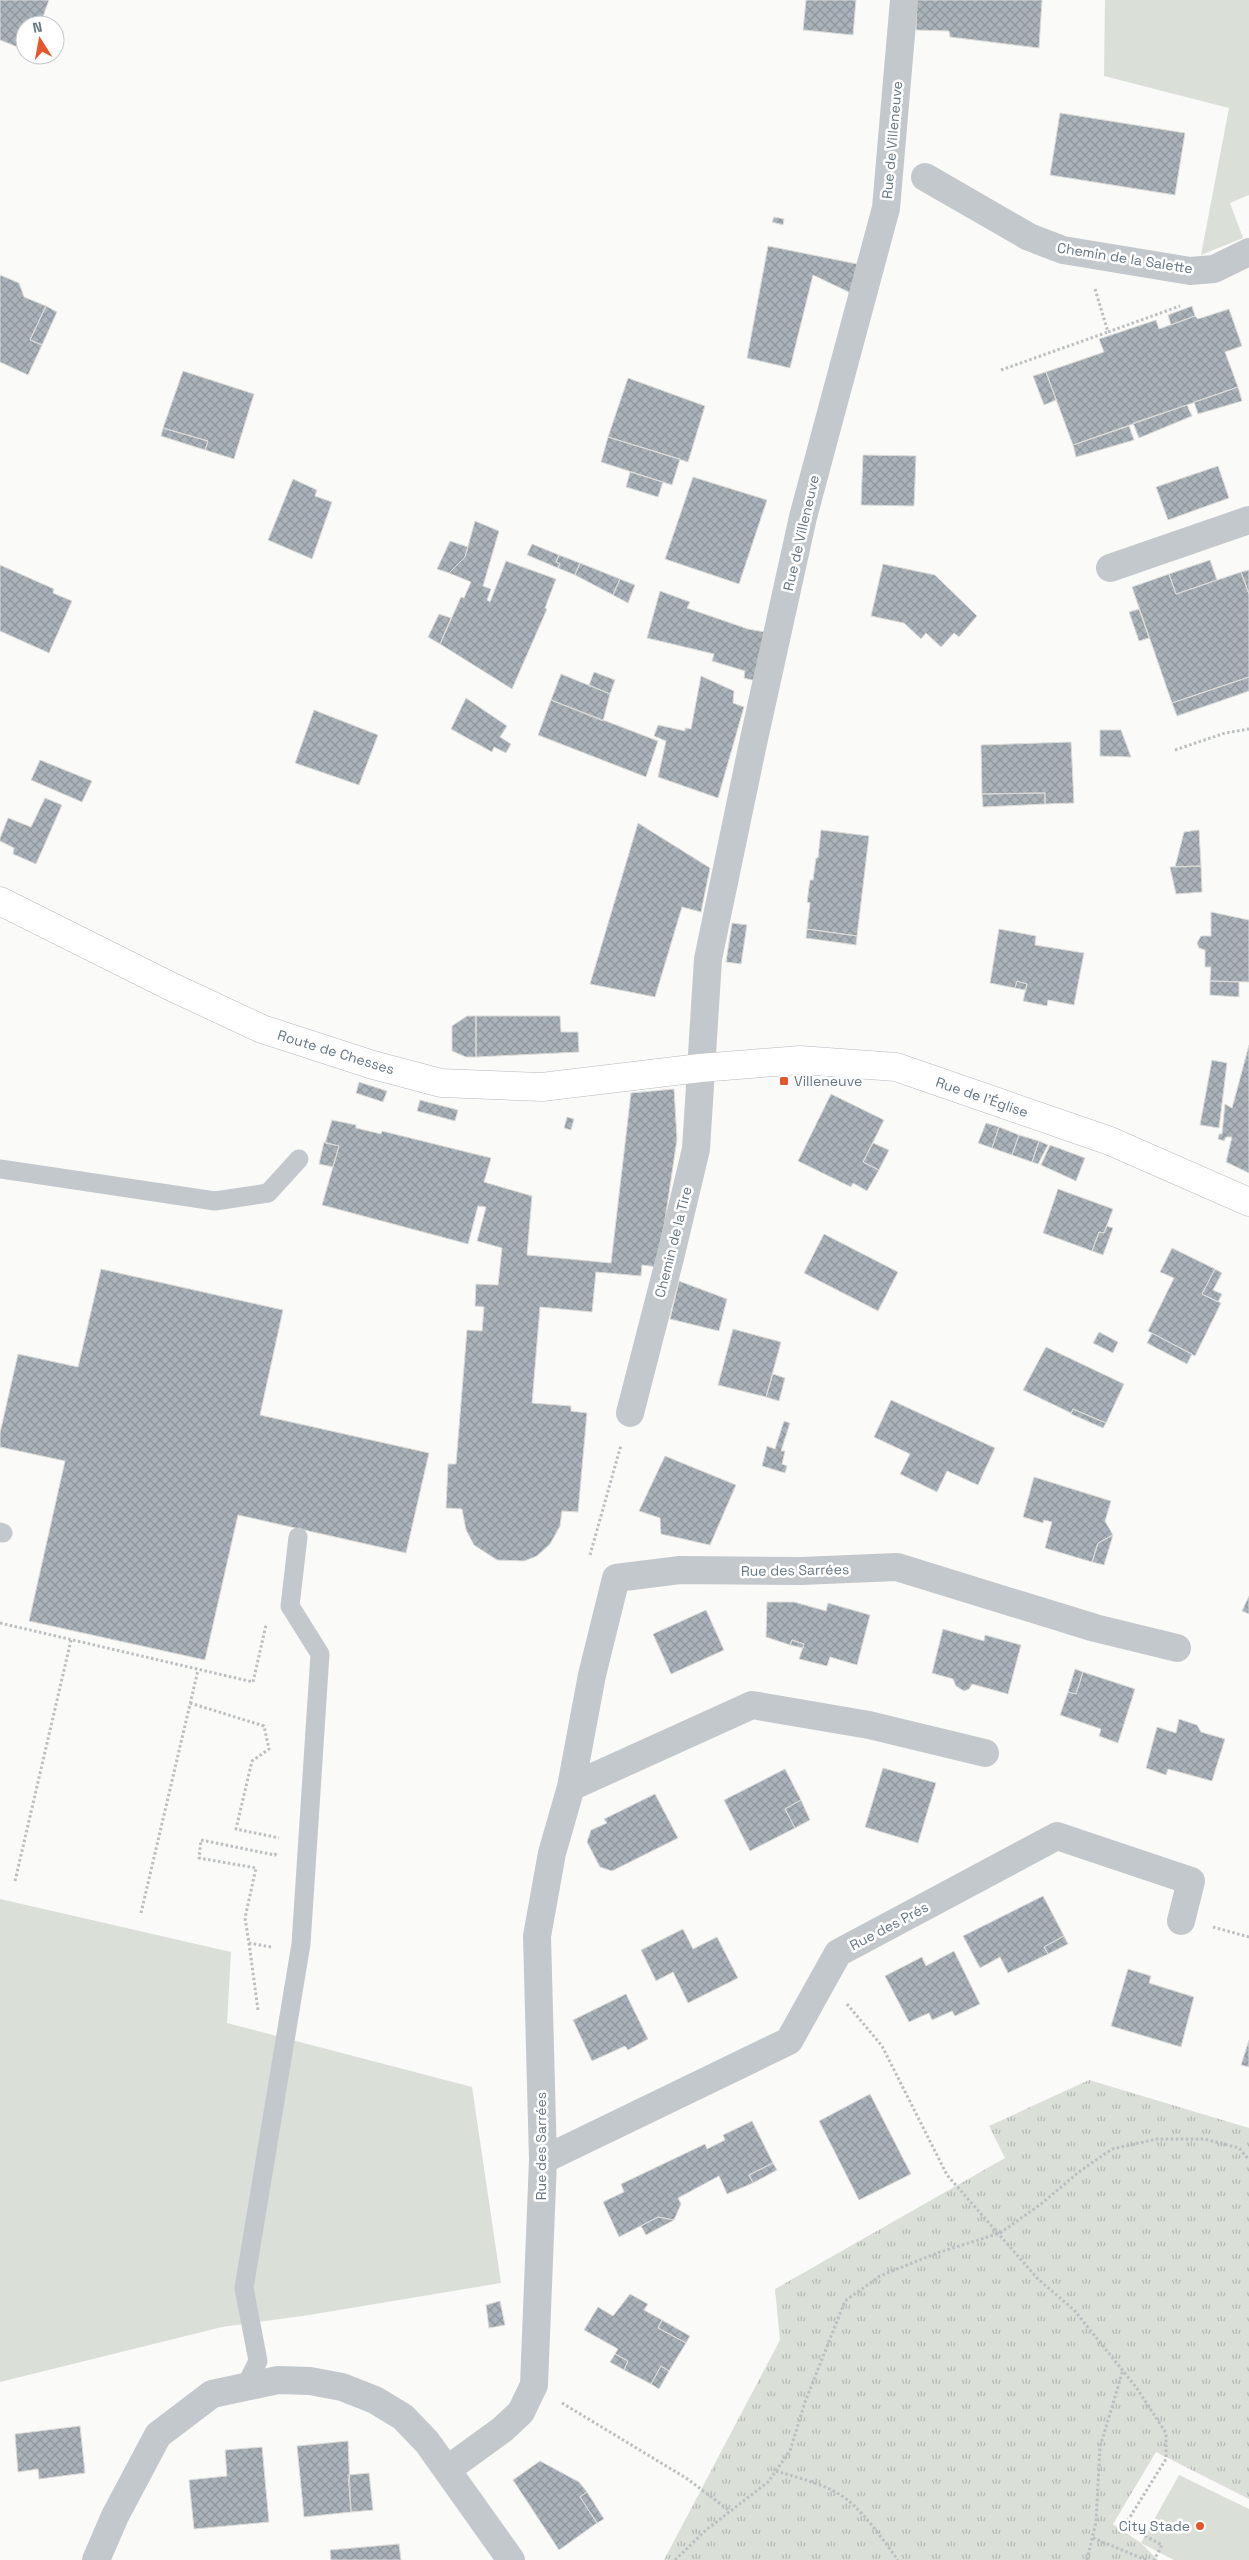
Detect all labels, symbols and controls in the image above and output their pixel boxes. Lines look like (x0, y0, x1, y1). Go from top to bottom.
north arrow (15, 15, 65, 65)
text: N (31, 18, 44, 37)
street label: Rue de Villeneuve (878, 80, 906, 200)
street label: Chemin de la Salette (1056, 238, 1194, 278)
street label: Rue de Villeneuve (779, 473, 823, 593)
street label: Route de Chesses (275, 1026, 397, 1078)
place label: Villeneuve (794, 1072, 862, 1090)
street label: Rue de l'Église (933, 1073, 1031, 1121)
marker: Villeneuve (778, 1075, 790, 1087)
street label: Chemin de la Tire (650, 1185, 696, 1299)
street label: Rue des Sarrées (741, 1560, 849, 1580)
street label: Rue des Prés (847, 1898, 931, 1954)
street label: Rue des Sarrées (532, 2092, 550, 2200)
place label: City Stade (1119, 2517, 1190, 2535)
marker: City Stade (1194, 2520, 1206, 2532)

